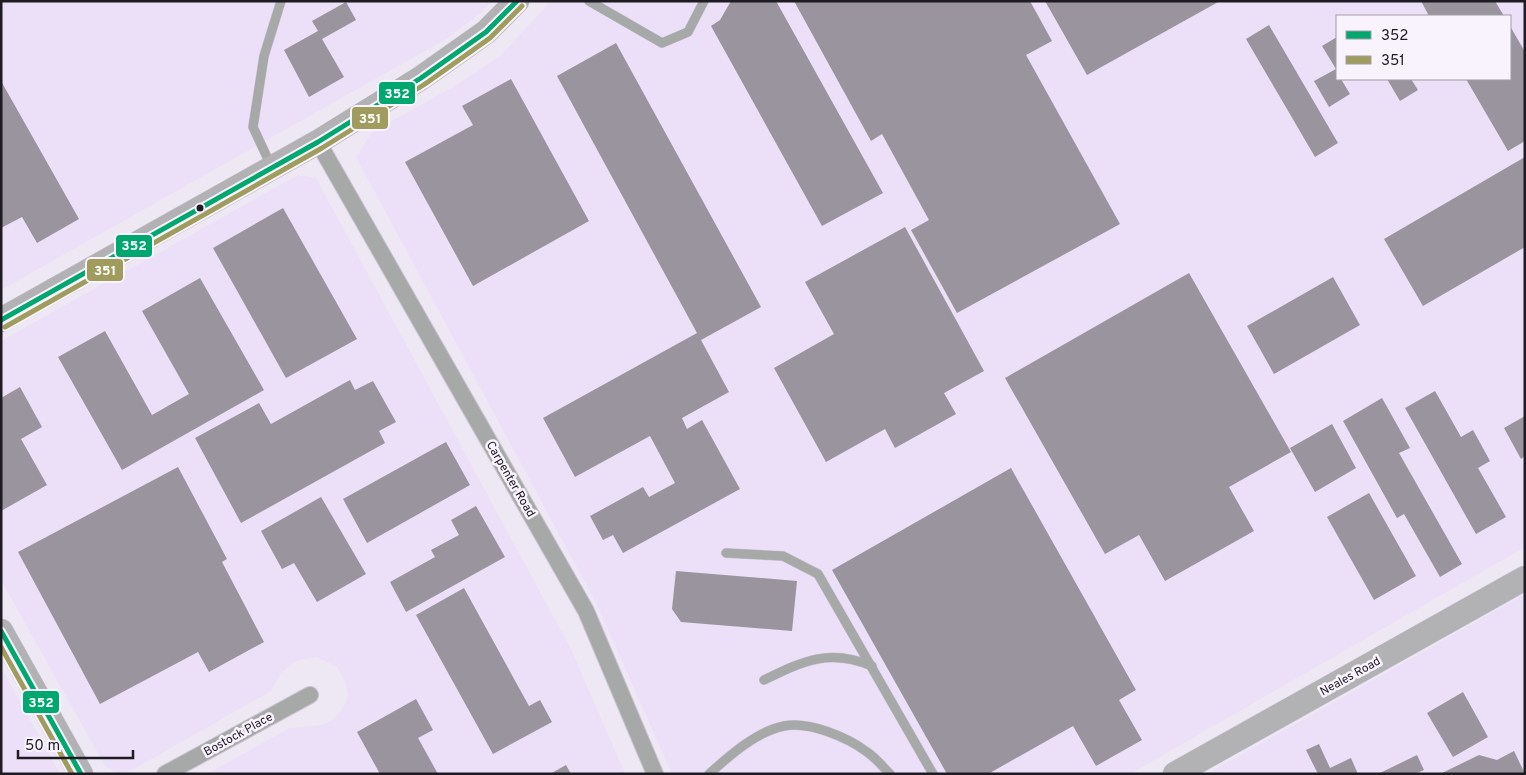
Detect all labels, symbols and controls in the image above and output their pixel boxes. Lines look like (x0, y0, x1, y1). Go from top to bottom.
legend (1336, 15, 1511, 80)
text: 352 (1381, 27, 1408, 46)
text: 351 (1381, 52, 1405, 71)
line badge: 352 (378, 81, 416, 105)
text: 352 (384, 86, 410, 103)
line badge: 351 (351, 106, 389, 130)
text: 351 (359, 111, 381, 128)
unlabelled marker (195, 203, 205, 213)
line badge: 352 (115, 234, 153, 258)
text: 352 (121, 238, 147, 255)
line badge: 351 (86, 258, 124, 282)
text: 351 (94, 263, 116, 280)
street label: Carpenter Road (482, 439, 538, 520)
street label: Neales Road (1317, 654, 1384, 700)
line badge: 352 (22, 690, 60, 714)
text: 352 (28, 695, 54, 712)
street label: Bostock Place (201, 709, 276, 760)
scale bar (18, 728, 132, 760)
text: 50 m (25, 737, 60, 756)

